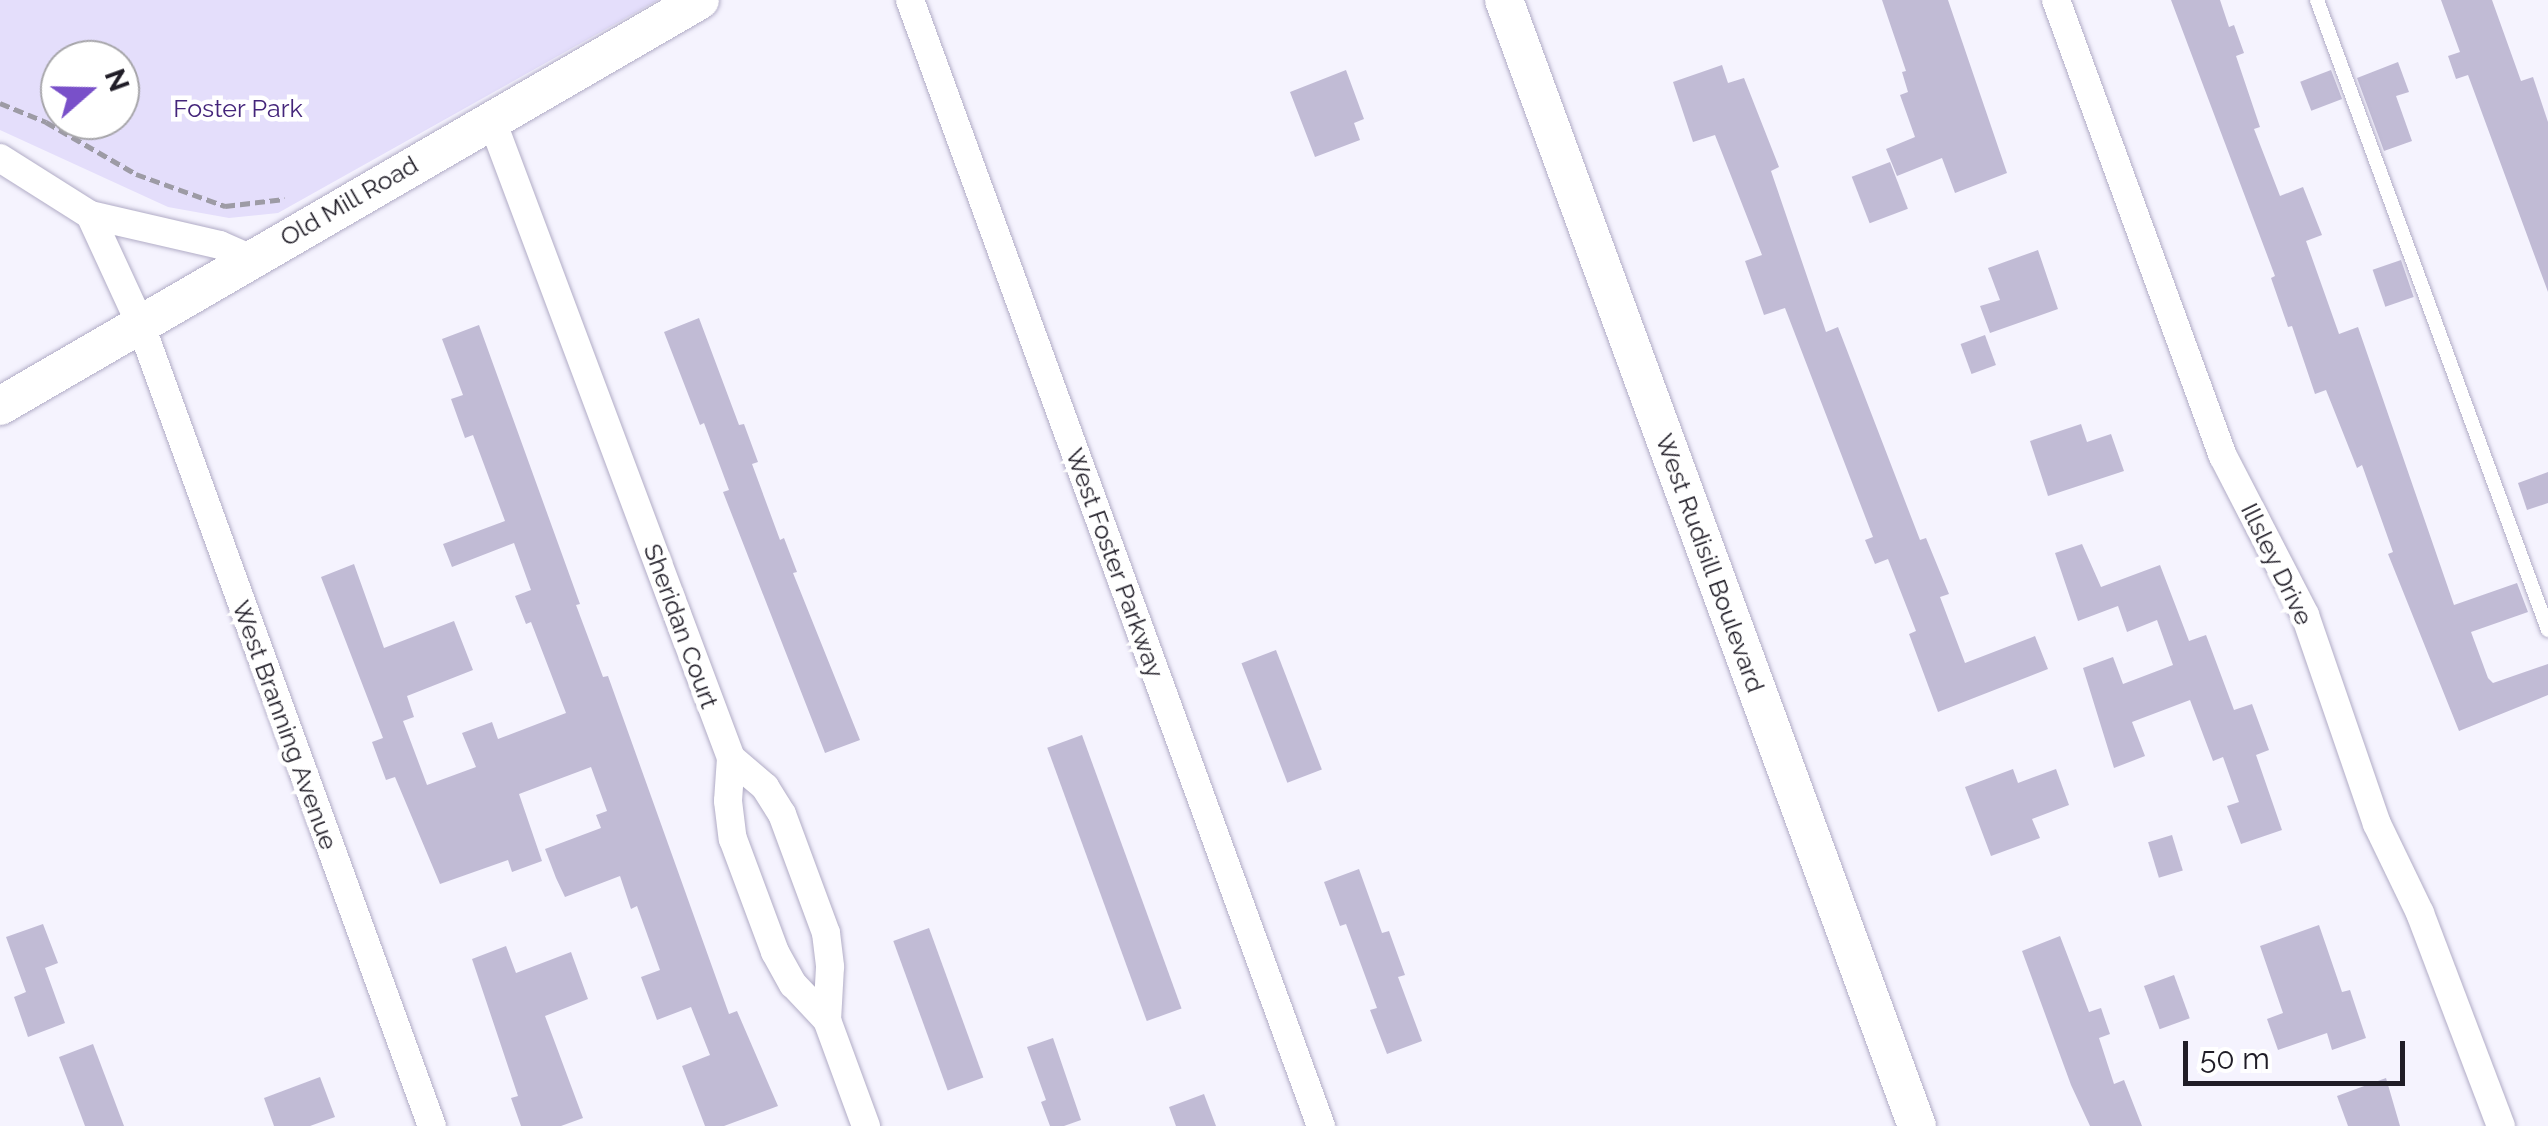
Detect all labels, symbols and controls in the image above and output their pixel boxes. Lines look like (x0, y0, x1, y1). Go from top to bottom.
north arrow (40, 40, 140, 140)
text: N (98, 65, 136, 96)
park label: Foster Park (173, 93, 303, 123)
street label: Old Mill Road (274, 149, 424, 253)
street label: West Rudisill Boulevard (1649, 429, 1771, 697)
street label: West Foster Parkway (1059, 444, 1171, 682)
street label: Illsley Drive (2234, 498, 2320, 630)
street label: Sheridan Court (637, 540, 725, 712)
street label: West Branning Avenue (226, 596, 344, 854)
scale bar (2188, 1021, 2410, 1083)
text: 50 m (2200, 1041, 2270, 1076)

